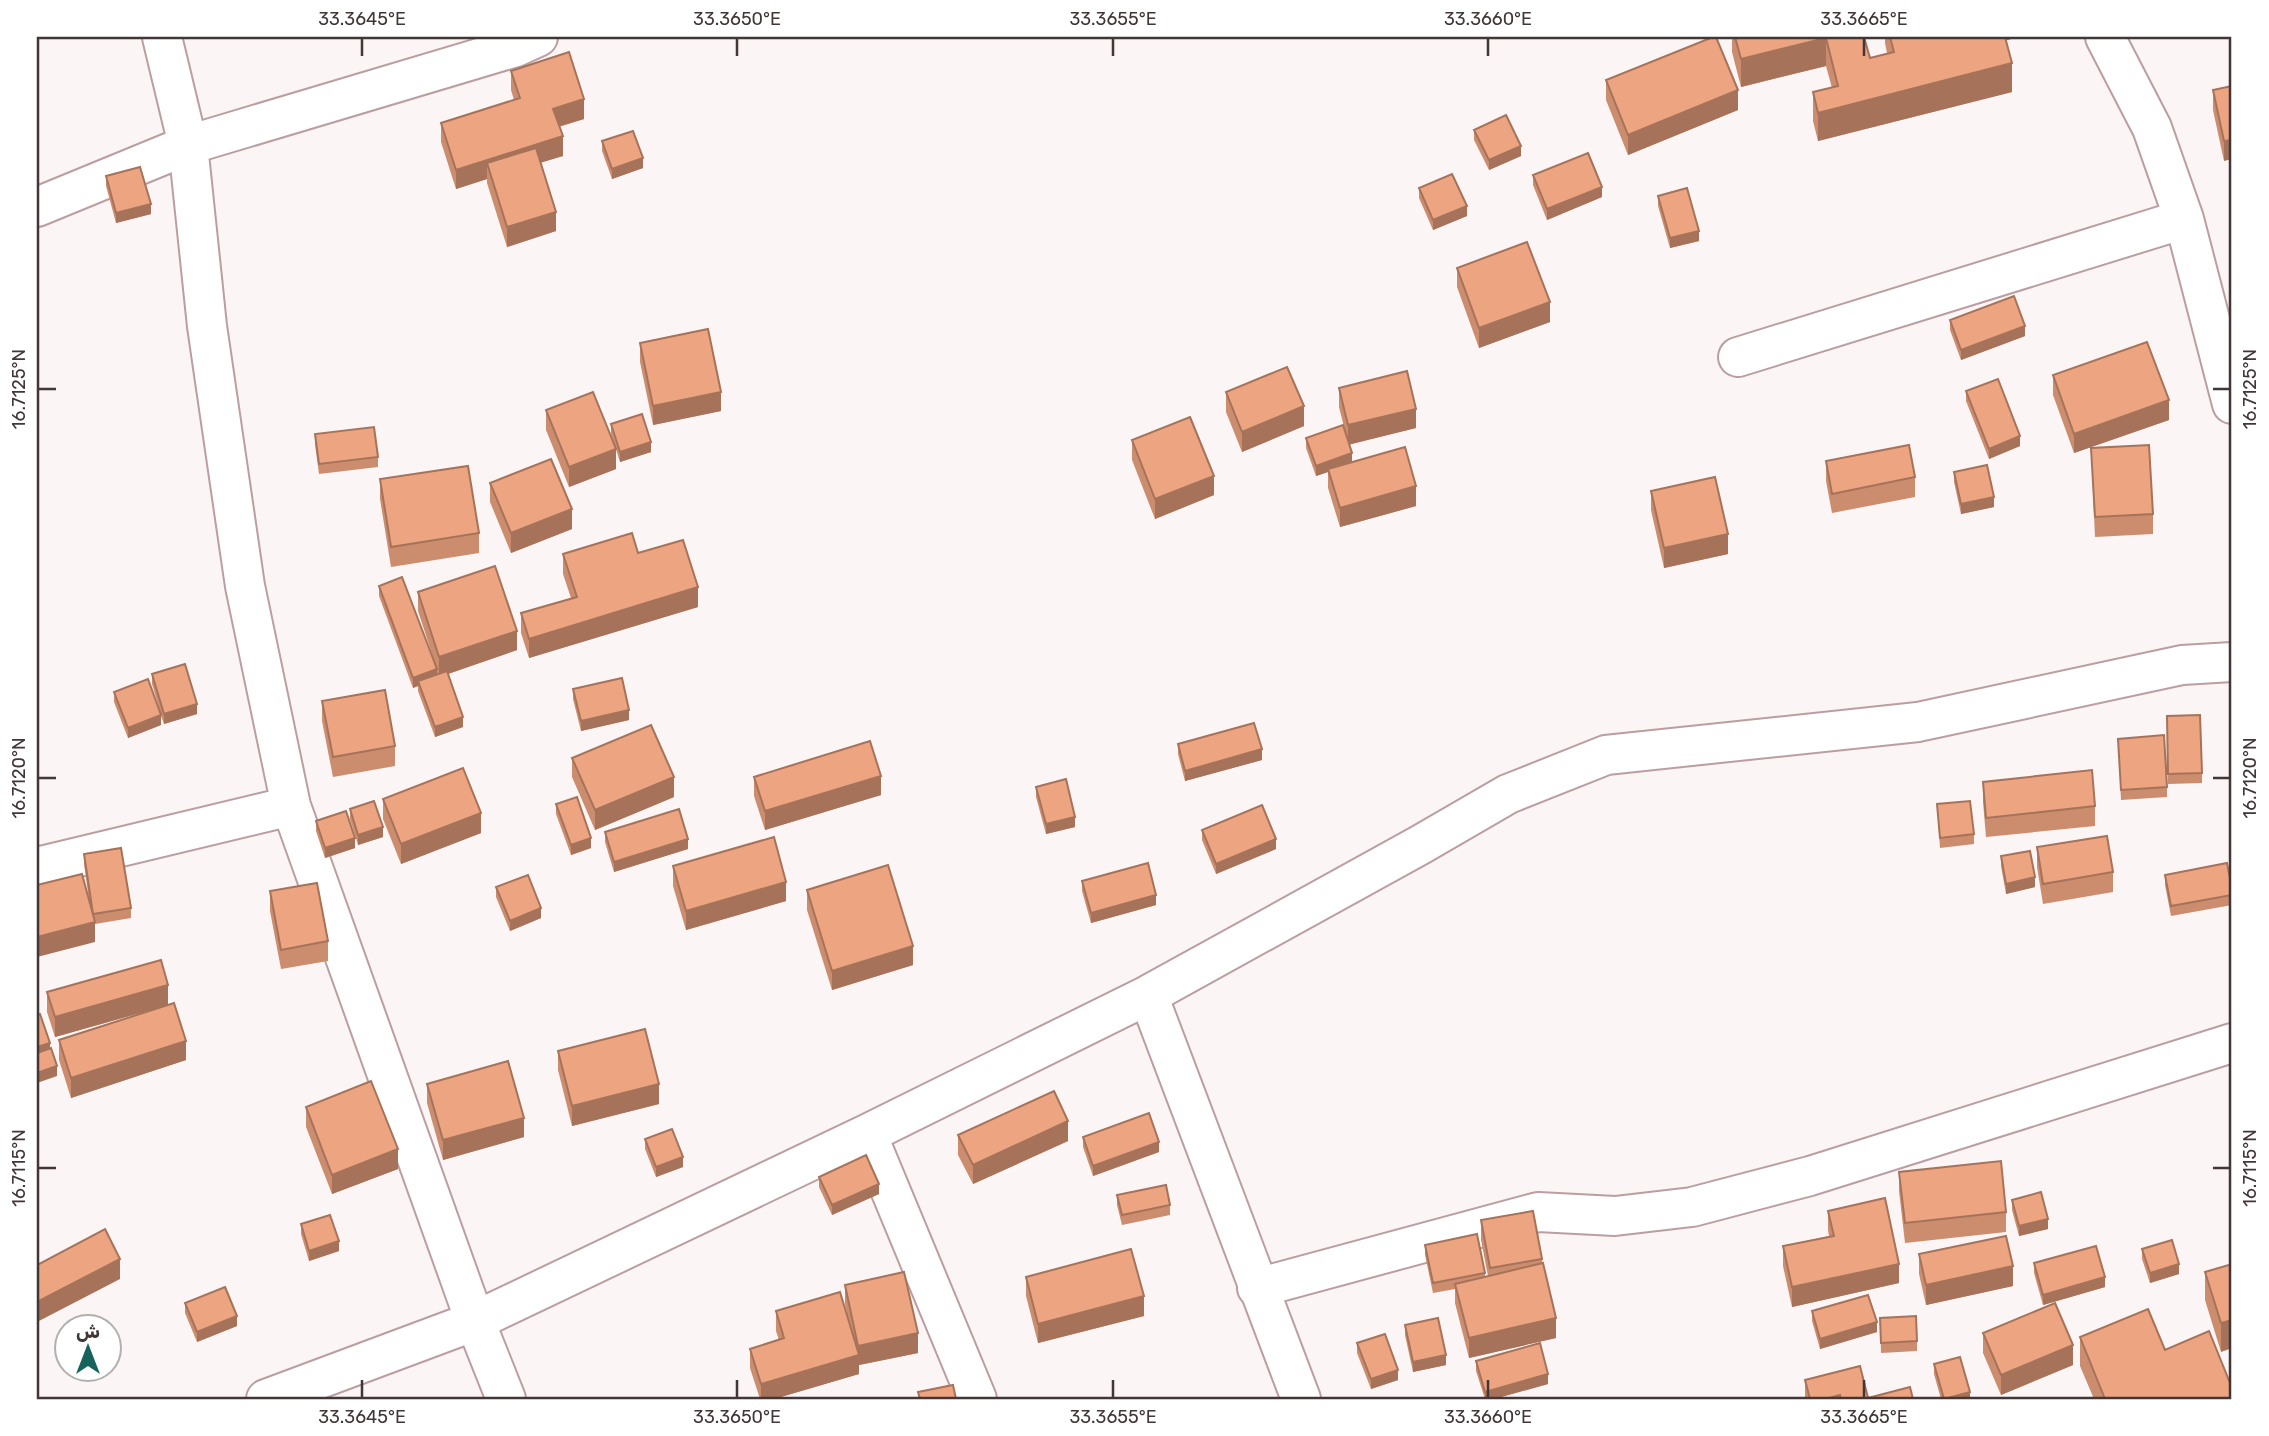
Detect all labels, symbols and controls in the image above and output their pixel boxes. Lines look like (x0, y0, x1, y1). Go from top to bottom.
text: 33.3645°E (318, 8, 406, 30)
text: 33.3650°E (693, 8, 781, 30)
text: 33.3655°E (1069, 8, 1157, 30)
text: 33.3660°E (1444, 8, 1532, 30)
text: 33.3665°E (1820, 8, 1908, 30)
text: 16.7125°N (8, 349, 30, 429)
text: 16.7125°N (2239, 349, 2261, 429)
text: 16.7120°N (8, 738, 30, 818)
text: 16.7120°N (2239, 738, 2261, 818)
text: 16.7115°N (8, 1129, 30, 1207)
text: 16.7115°N (2239, 1129, 2261, 1207)
north arrow (52, 1314, 122, 1384)
text: ش (76, 1320, 100, 1343)
text: 33.3645°E (318, 1406, 406, 1428)
text: 33.3650°E (693, 1406, 781, 1428)
text: 33.3655°E (1069, 1406, 1157, 1428)
text: 33.3660°E (1444, 1406, 1532, 1428)
text: 33.3665°E (1820, 1406, 1908, 1428)

